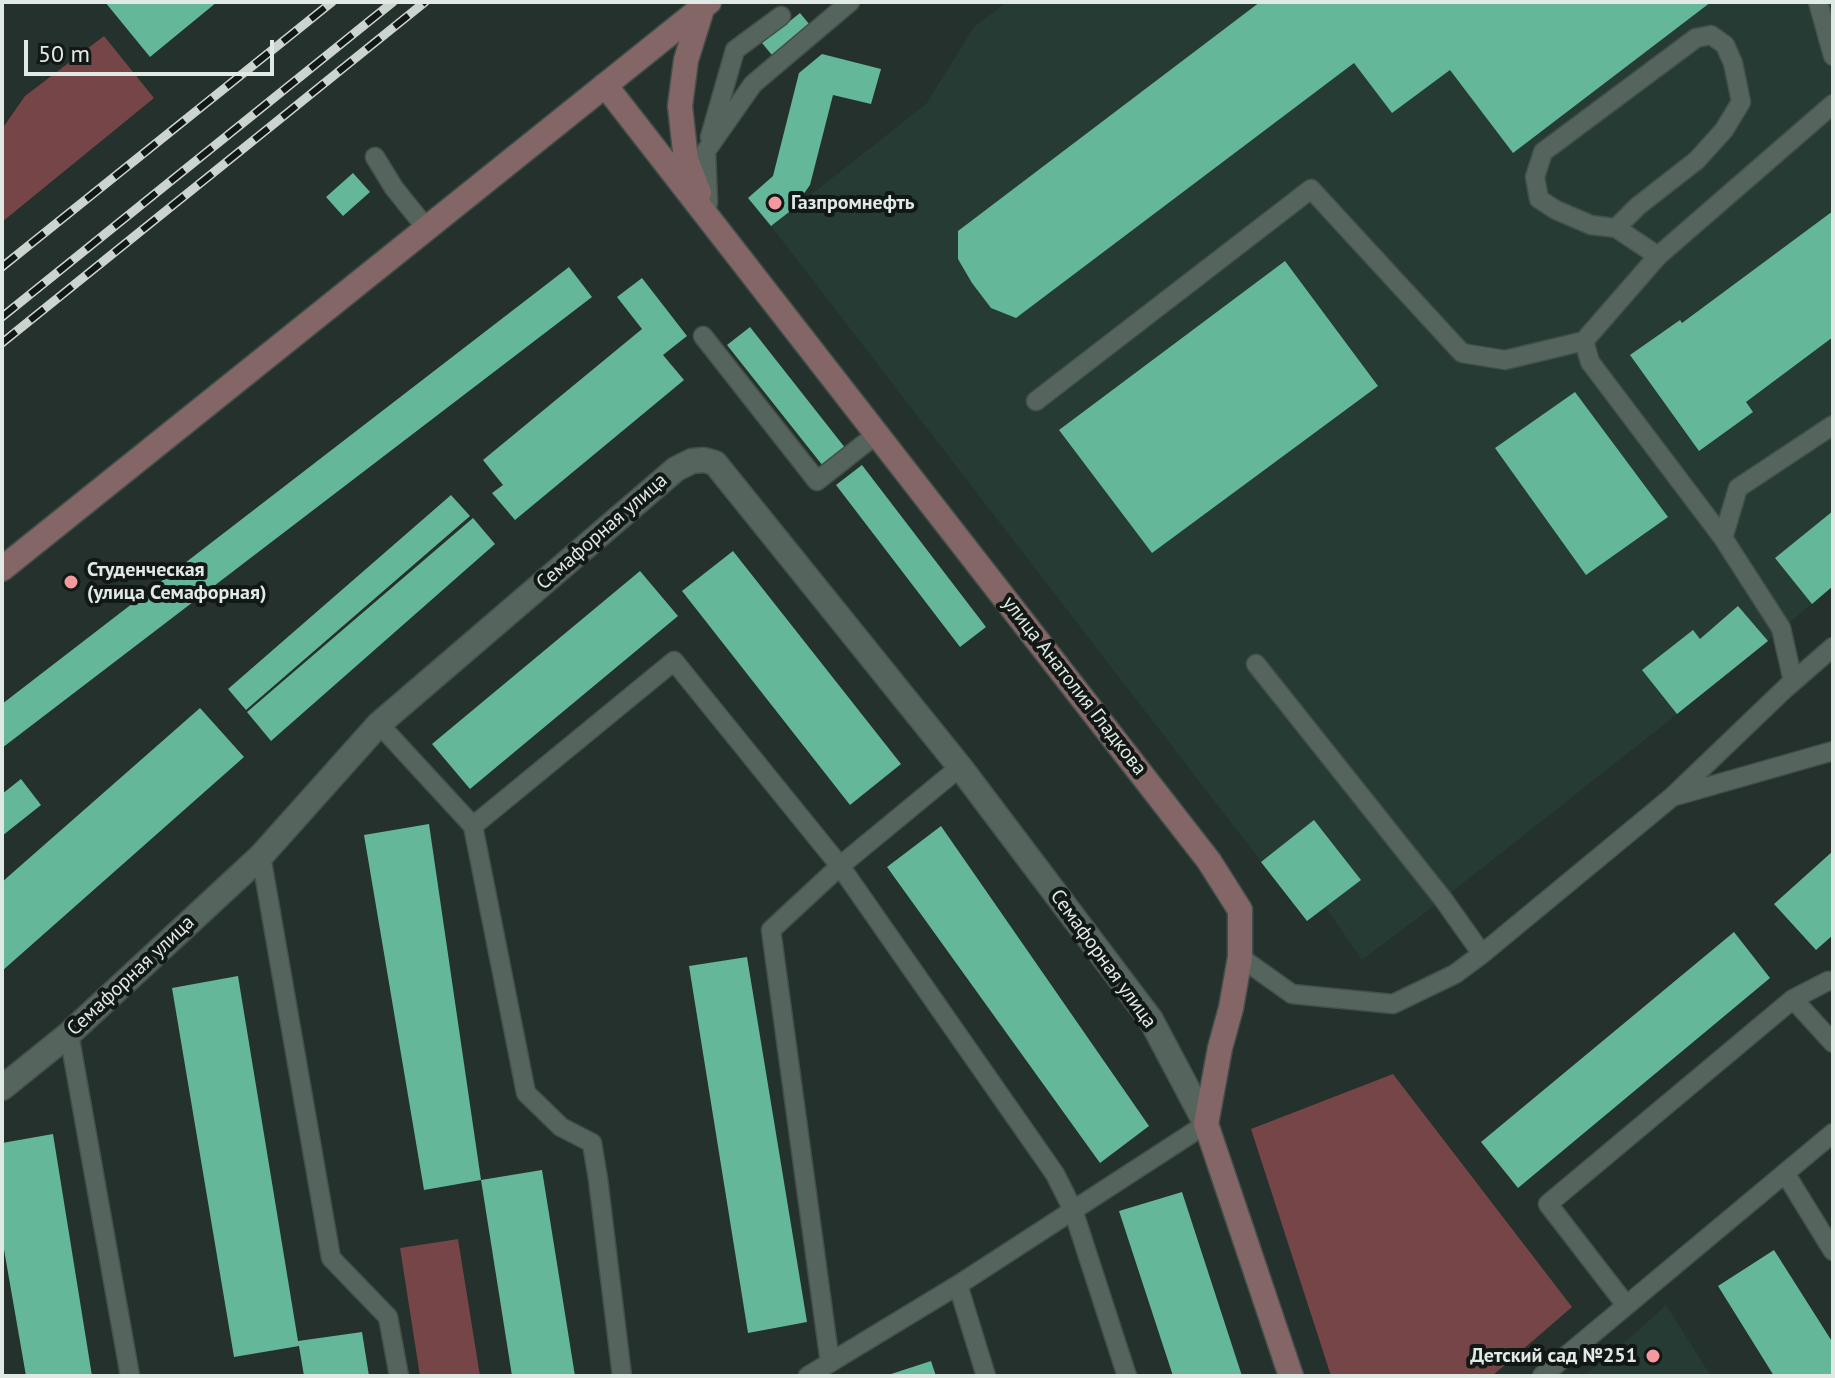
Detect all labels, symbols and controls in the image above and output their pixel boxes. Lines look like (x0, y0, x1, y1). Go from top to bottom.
scale bar (28, 24, 278, 74)
text: 50 m (38, 38, 90, 69)
place label: Газпромнефть (791, 191, 915, 215)
marker: Газпромнефть (766, 194, 784, 212)
street label: Семафорная улица (532, 469, 672, 595)
place label: Студенческая (улица Семафорная) (87, 558, 267, 605)
marker: Студенческая (улица Семафорная) (62, 573, 80, 591)
street label: улица Анатолия Гладкова (997, 592, 1151, 780)
street label: Семафорная улица (1045, 885, 1161, 1033)
street label: Семафорная улица (62, 911, 200, 1041)
place label: Детский сад №251 (1470, 1344, 1637, 1368)
marker: Детский сад №251 (1644, 1347, 1662, 1365)

